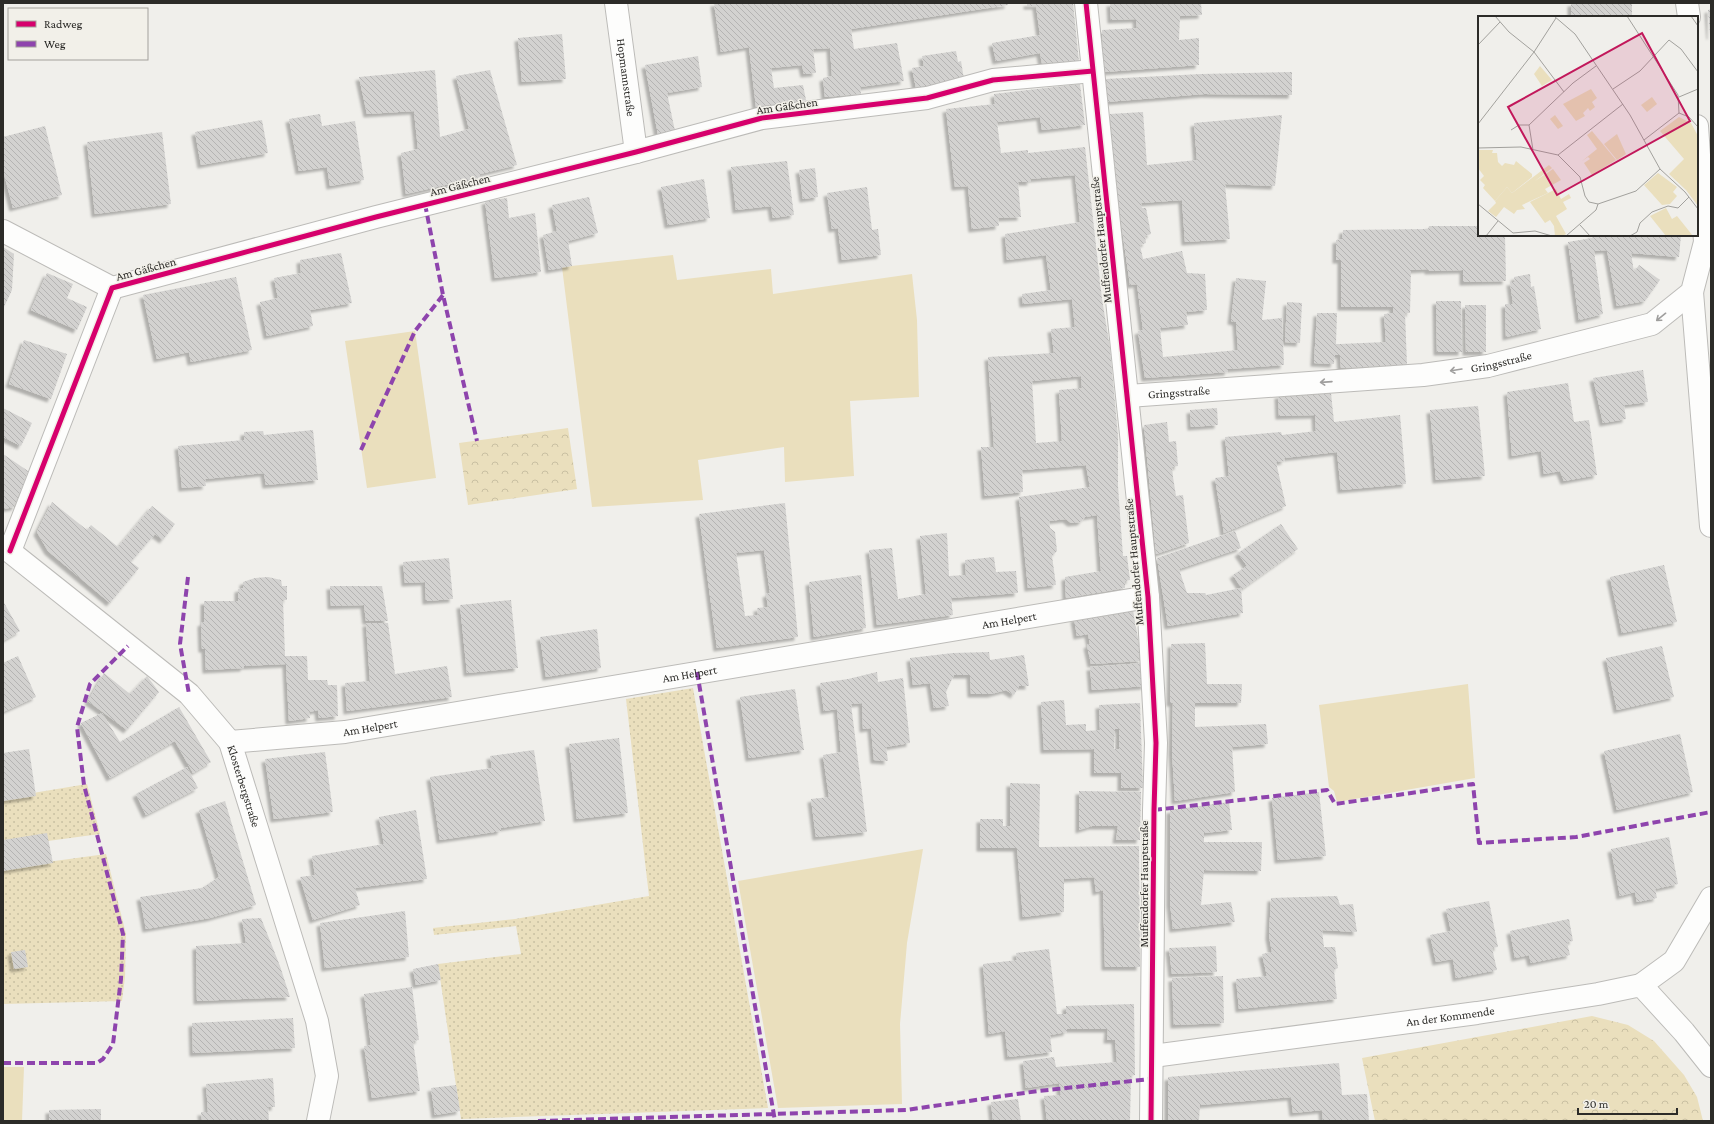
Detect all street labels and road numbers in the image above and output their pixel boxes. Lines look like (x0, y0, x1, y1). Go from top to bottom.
street label: Hopmannstraße (614, 37, 638, 117)
street label: Am Gäßchen (756, 95, 819, 117)
street label: Am Gäßchen (428, 171, 492, 199)
street label: Muffendorfer Hauptstraße (1087, 176, 1115, 304)
street label: Am Gäßchen (114, 254, 178, 284)
street label: Gringsstraße (1470, 348, 1533, 375)
street label: Gringsstraße (1147, 383, 1210, 402)
street label: Muffendorfer Hauptstraße (1121, 498, 1147, 626)
street label: Am Helpert (981, 609, 1038, 632)
street label: Am Helpert (662, 662, 719, 685)
street label: Am Helpert (342, 716, 399, 739)
street label: Klosterbergstraße (224, 743, 263, 829)
street label: Muffendorfer Hauptstraße (1137, 820, 1151, 948)
street label: An der Kommende (1405, 1003, 1496, 1029)

